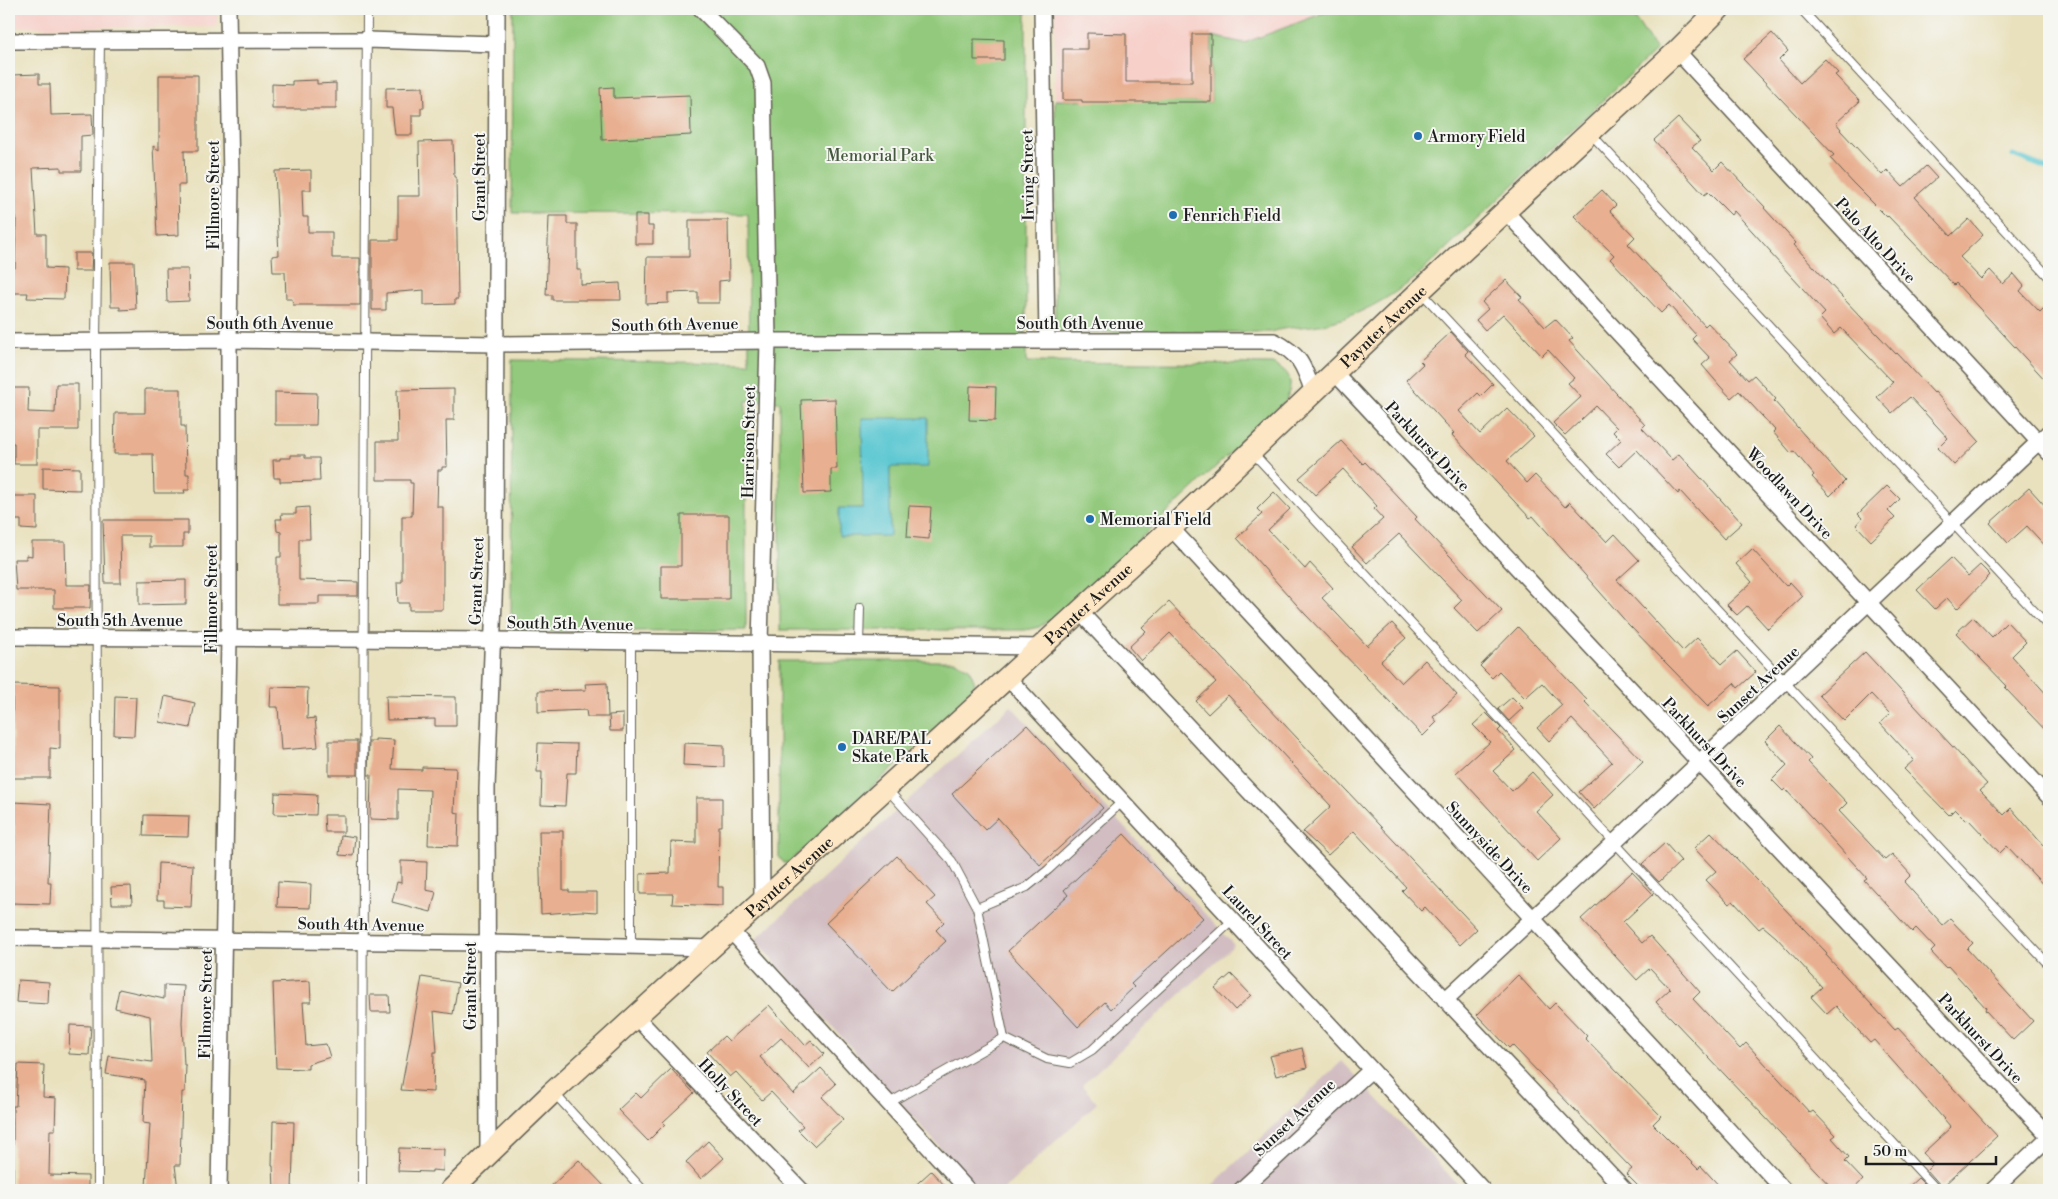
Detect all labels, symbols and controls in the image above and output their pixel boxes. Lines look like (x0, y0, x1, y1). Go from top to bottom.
place label: Armory Field (1427, 127, 1525, 147)
street label: Irving Street (1017, 129, 1039, 221)
marker: Armory Field (1412, 130, 1424, 142)
street label: Grant Street (470, 132, 490, 221)
street label: Fillmore Street (204, 140, 224, 250)
park label: Memorial Park (826, 146, 935, 166)
street label: Palo Alto Drive (1831, 194, 1920, 288)
place label: Fenrich Field (1183, 206, 1281, 226)
marker: Fenrich Field (1167, 209, 1179, 221)
street label: Paynter Avenue (1336, 281, 1431, 373)
street label: South 6th Avenue (206, 314, 334, 334)
street label: South 6th Avenue (611, 314, 739, 336)
street label: South 6th Avenue (1016, 314, 1144, 334)
street label: Harrison Street (738, 385, 760, 499)
street label: Parkhurst Drive (1381, 398, 1474, 496)
street label: Woodlawn Drive (1741, 443, 1837, 544)
place label: Memorial Field (1100, 510, 1211, 530)
marker: Memorial Field (1084, 513, 1096, 525)
street label: Grant Street (465, 536, 489, 626)
street label: Fillmore Street (202, 544, 222, 654)
street label: Paynter Avenue (1041, 559, 1137, 649)
street label: South 5th Avenue (57, 611, 183, 631)
street label: South 5th Avenue (507, 613, 633, 635)
street label: Sunset Avenue (1714, 642, 1804, 728)
street label: Parkhurst Drive (1658, 694, 1751, 792)
place label: DARE/PAL Skate Park (852, 729, 931, 767)
marker: DARE/PAL Skate Park (836, 741, 848, 753)
street label: Sunnyside Drive (1442, 798, 1537, 898)
street label: Paynter Avenue (742, 832, 838, 922)
street label: Laurel Street (1218, 881, 1297, 964)
street label: South 4th Avenue (297, 914, 425, 936)
street label: Grant Street (461, 941, 481, 1030)
street label: Fillmore Street (195, 949, 217, 1059)
street label: Parkhurst Drive (1934, 990, 2027, 1088)
street label: Holly Street (694, 1054, 767, 1131)
street label: Sunset Avenue (1250, 1075, 1340, 1161)
scale bar (1866, 1134, 1996, 1166)
text: 50 m (1873, 1142, 1907, 1161)

